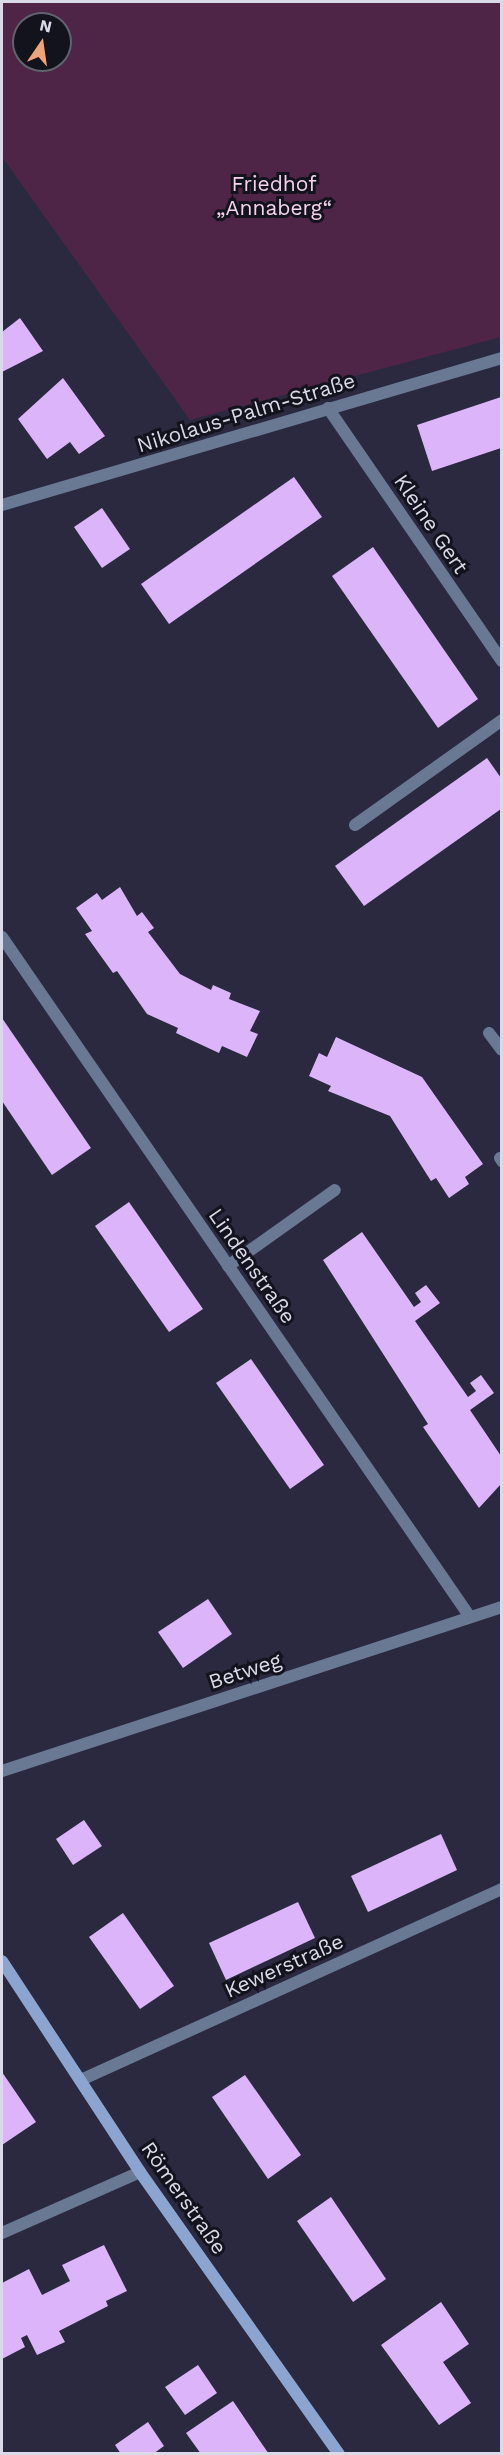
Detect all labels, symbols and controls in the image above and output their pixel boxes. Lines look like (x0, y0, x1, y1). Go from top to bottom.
north arrow (12, 12, 72, 72)
text: N (38, 15, 54, 37)
park label: Friedhof „Annaberg“ (216, 171, 332, 221)
street label: Nikolaus-Palm-Straße (134, 368, 358, 458)
street label: Kleine Gert (389, 470, 473, 578)
street label: Lindenstraße (203, 1204, 301, 1328)
street label: Betweg (206, 1647, 284, 1695)
street label: Kewerstraße (221, 1929, 347, 2003)
street label: Römerstraße (136, 2137, 232, 2259)

